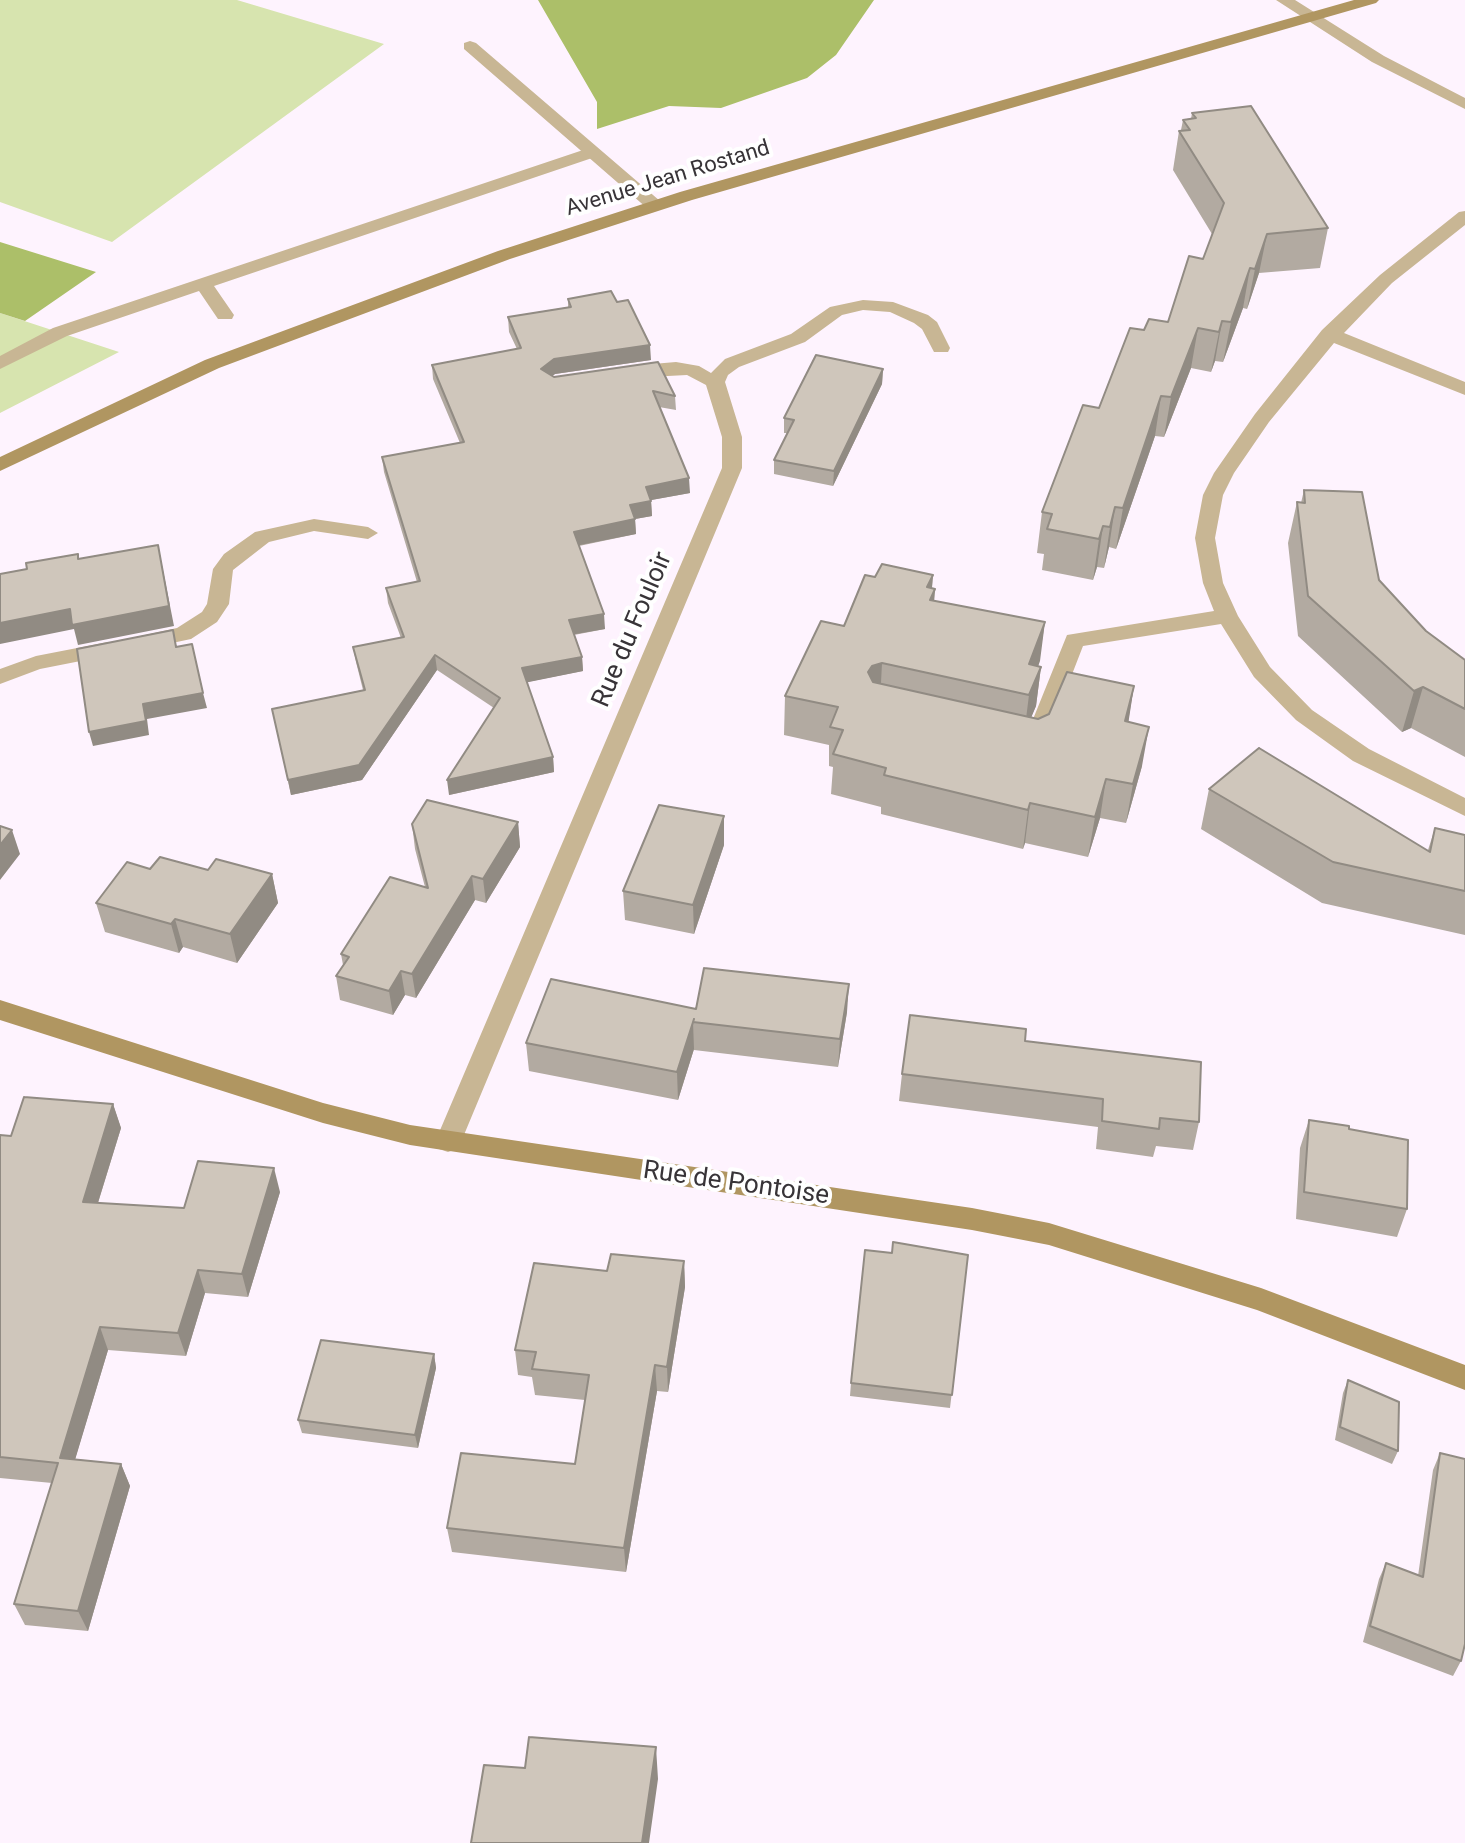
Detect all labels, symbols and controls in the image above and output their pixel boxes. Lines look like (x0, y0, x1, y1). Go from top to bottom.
street label: Avenue Jean Rostand (563, 135, 773, 223)
street label: Rue du Fouloir (586, 548, 680, 712)
street label: Rue de Pontoise (641, 1156, 831, 1212)

